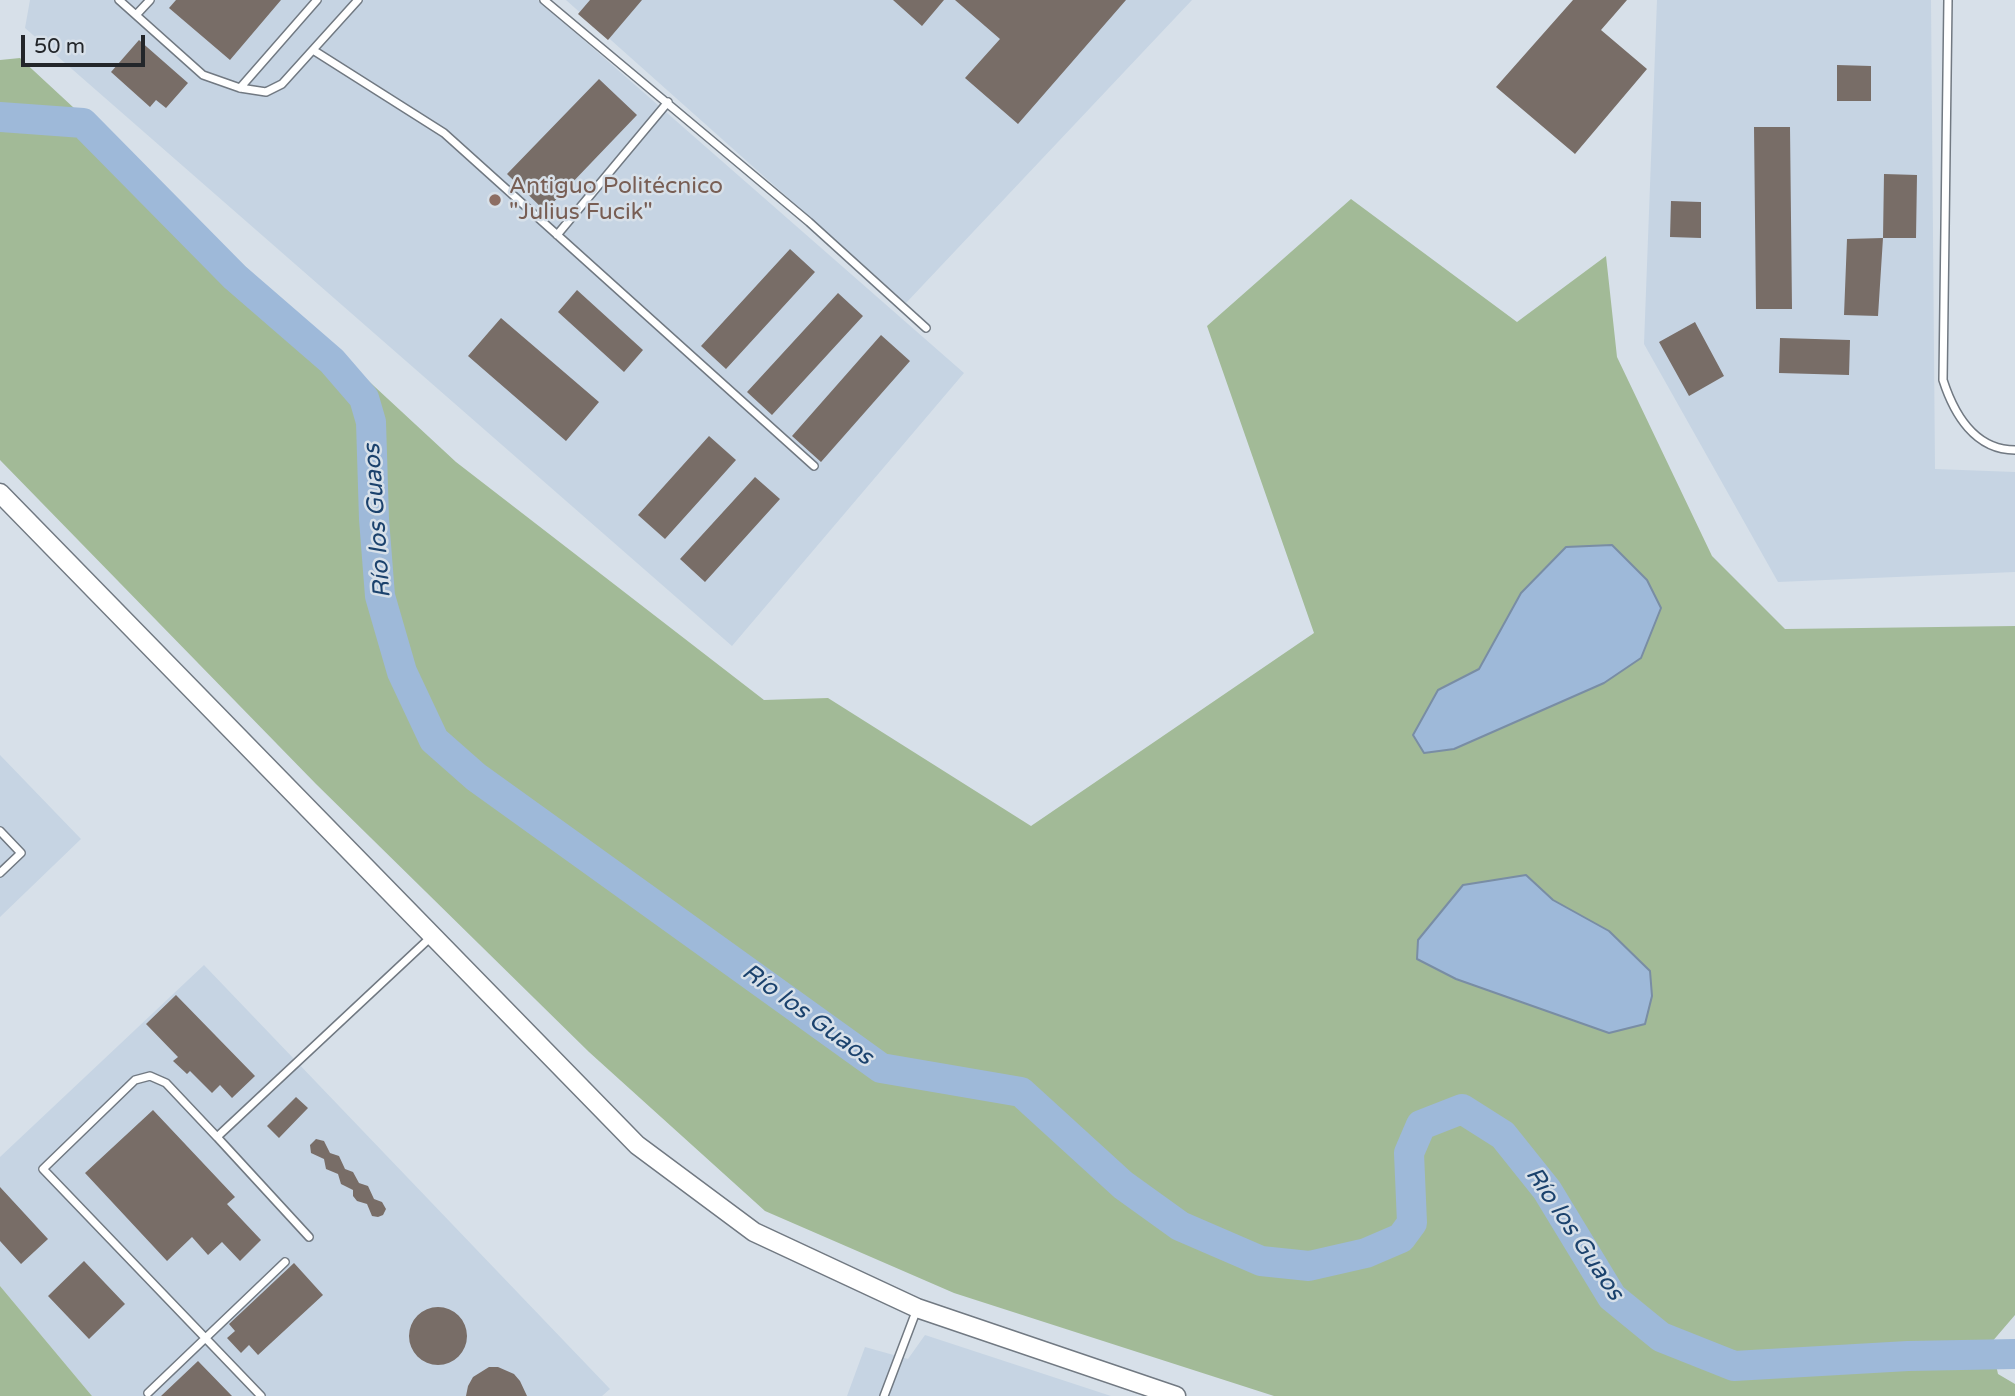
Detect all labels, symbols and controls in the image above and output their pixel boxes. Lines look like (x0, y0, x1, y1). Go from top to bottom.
scale bar (24, 21, 149, 65)
text: 50 m (34, 34, 85, 59)
place label: Antiguo Politécnico "Julius Fucik" (509, 173, 723, 227)
marker: Antiguo Politécnico "Julius Fucik" (487, 192, 503, 208)
water label: Río los Guaos (358, 443, 398, 599)
water label: Río los Guaos (736, 958, 878, 1072)
water label: Río los Guaos (1519, 1162, 1629, 1306)

